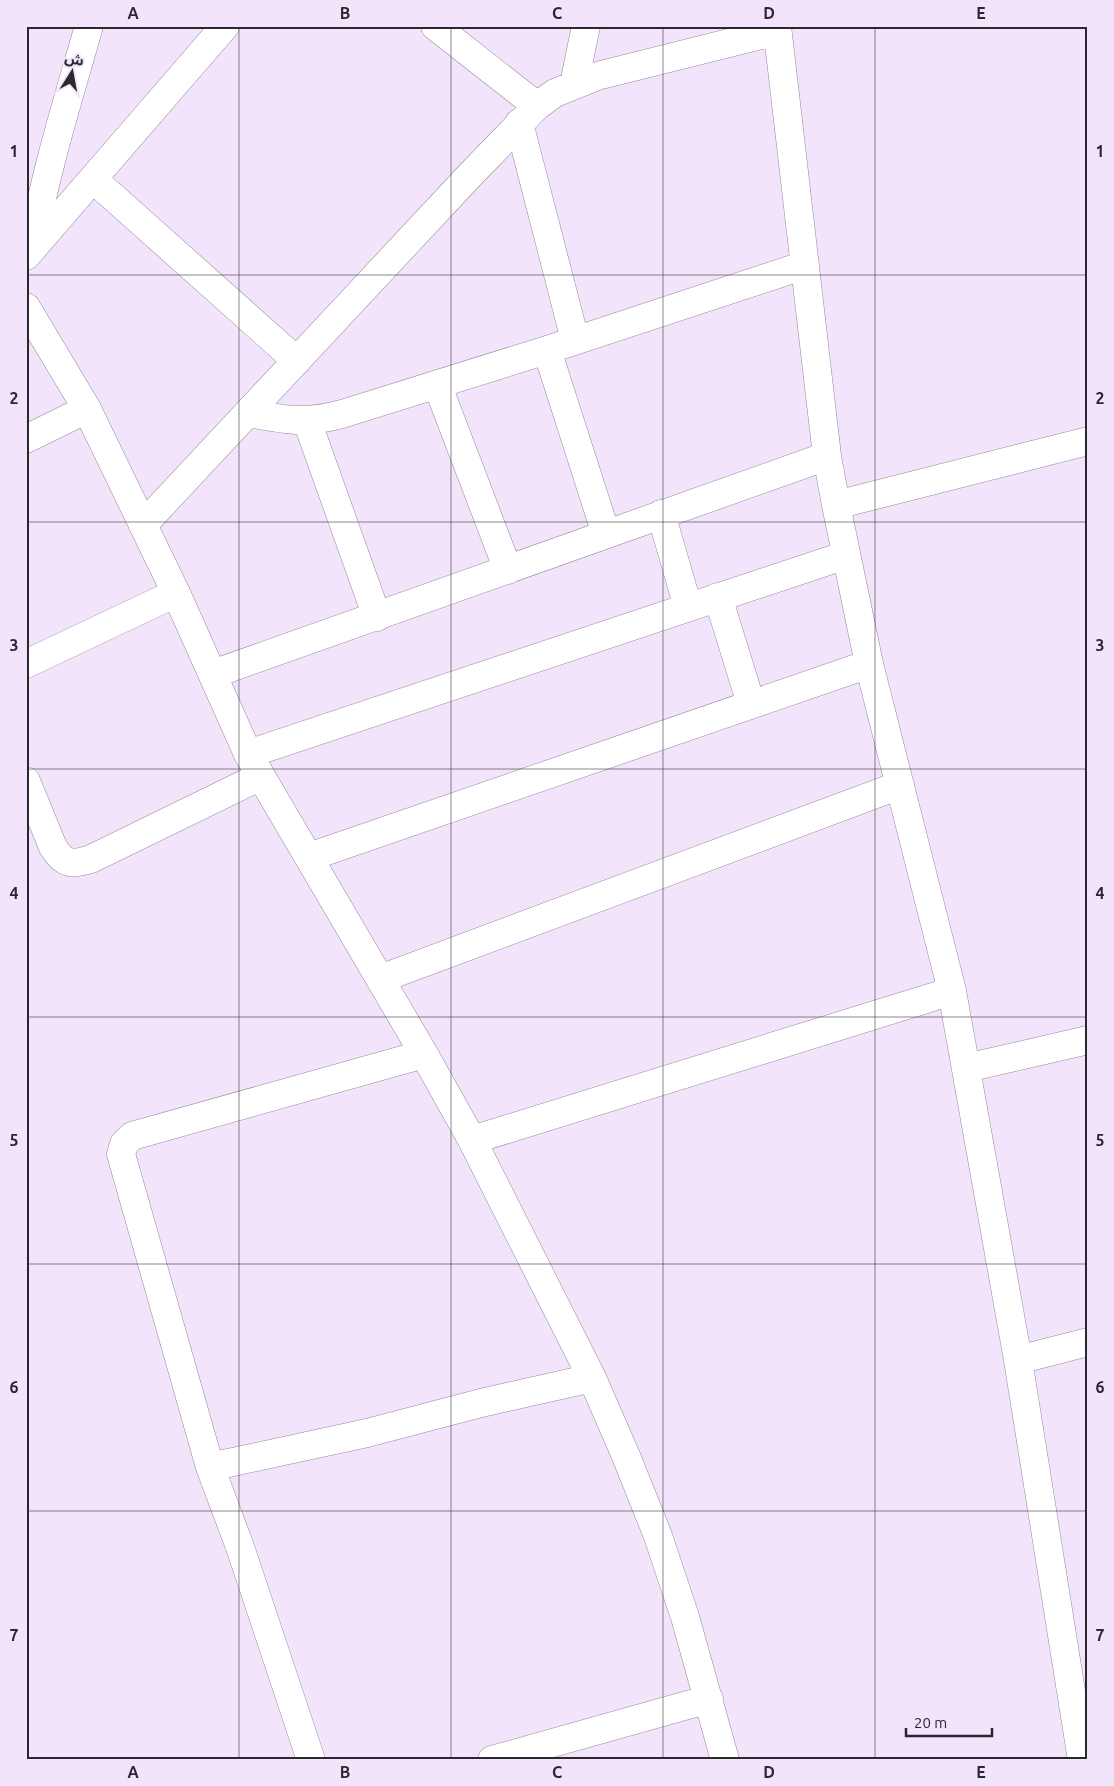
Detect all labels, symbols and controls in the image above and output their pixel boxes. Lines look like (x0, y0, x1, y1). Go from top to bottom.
text: A (127, 4, 139, 22)
text: B (340, 4, 350, 22)
text: C (552, 4, 562, 22)
text: D (763, 4, 775, 22)
text: E (976, 4, 986, 22)
north arrow (48, 48, 98, 98)
text: ش (64, 50, 85, 69)
text: 1 (9, 142, 19, 160)
text: 1 (1095, 142, 1105, 160)
text: 2 (9, 389, 19, 407)
text: 2 (1095, 389, 1105, 407)
text: 3 (9, 636, 19, 654)
text: 3 (1095, 636, 1105, 654)
text: 4 (9, 884, 19, 902)
text: 4 (1095, 884, 1105, 902)
text: 5 (9, 1131, 19, 1149)
text: 5 (1095, 1131, 1105, 1149)
text: 6 (9, 1378, 19, 1396)
text: 6 (1095, 1378, 1105, 1396)
text: 7 (9, 1626, 19, 1644)
text: 7 (1095, 1626, 1105, 1644)
scale bar (906, 1706, 993, 1738)
text: 20 m (914, 1714, 947, 1731)
text: A (127, 1763, 139, 1781)
text: B (340, 1763, 350, 1781)
text: C (552, 1763, 562, 1781)
text: D (763, 1763, 775, 1781)
text: E (976, 1763, 986, 1781)

